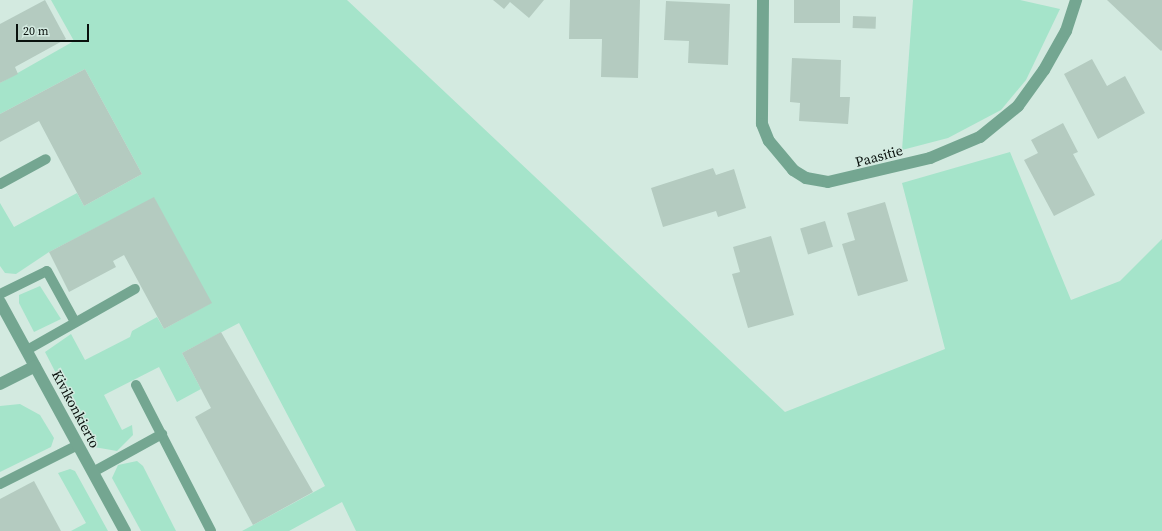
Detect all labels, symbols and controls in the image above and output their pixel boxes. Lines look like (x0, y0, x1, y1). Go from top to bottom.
scale bar (18, 16, 91, 42)
text: 20 m (23, 23, 49, 39)
street label: Paasitie (853, 142, 905, 170)
street label: Kivikonkierto (49, 367, 103, 451)

